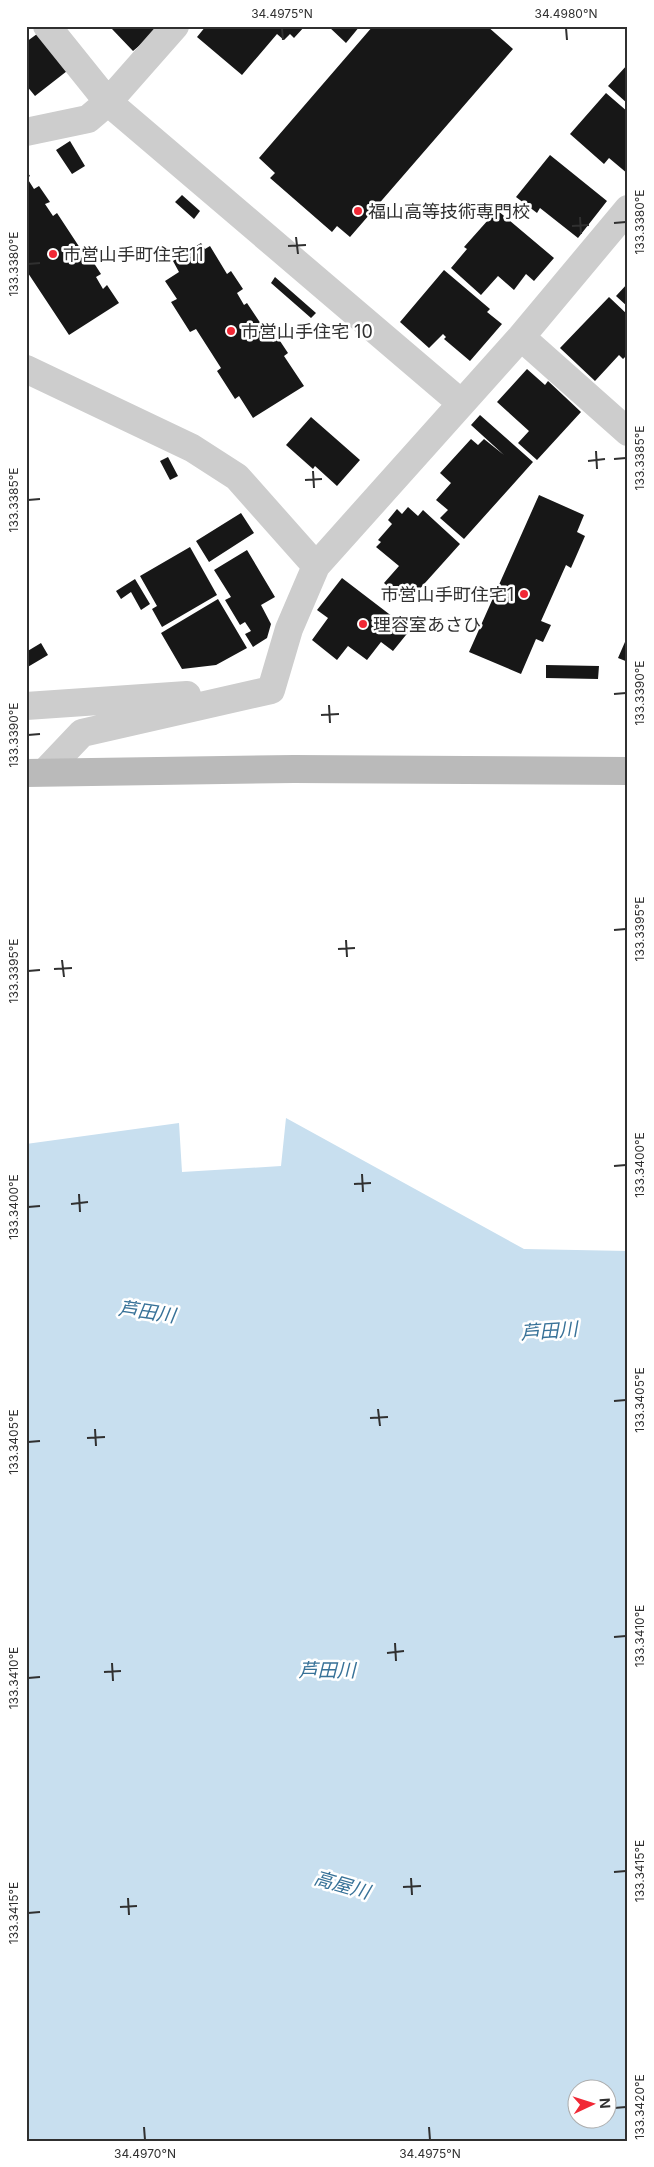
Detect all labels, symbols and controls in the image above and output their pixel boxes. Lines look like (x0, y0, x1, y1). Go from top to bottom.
text: 34.4975°N (251, 6, 313, 21)
text: 34.4980°N (535, 6, 597, 21)
text: 133.3380°E (632, 189, 647, 255)
place label: 福山高等技術専門校 (368, 201, 530, 222)
marker: 福山高等技術専門校 (352, 205, 364, 217)
text: 133.3380°E (6, 231, 21, 297)
place label: 市営山手町住宅11 (63, 244, 204, 265)
marker: 市営山手町住宅11 (47, 248, 59, 260)
place label: 市営山手住宅 10 (241, 321, 373, 342)
marker: 市営山手住宅 10 (225, 325, 237, 337)
text: 133.3385°E (632, 426, 647, 490)
text: 133.3385°E (6, 468, 21, 532)
place label: 市営山手町住宅1 (381, 584, 514, 605)
marker: 市営山手町住宅1 (518, 588, 530, 600)
place label: 理容室あさひ (373, 614, 481, 635)
marker: 理容室あさひ (357, 618, 369, 630)
text: 133.3390°E (632, 660, 647, 726)
text: 133.3390°E (6, 702, 21, 768)
text: 133.3395°E (632, 897, 647, 961)
text: 133.3395°E (6, 939, 21, 1003)
text: 133.3400°E (632, 1132, 647, 1198)
text: 133.3400°E (6, 1174, 21, 1240)
water label: 芦田川 (117, 1297, 179, 1328)
water label: 芦田川 (520, 1317, 580, 1344)
text: 133.3405°E (632, 1367, 647, 1433)
text: 133.3405°E (6, 1409, 21, 1475)
text: 133.3410°E (632, 1605, 647, 1667)
text: 133.3410°E (6, 1647, 21, 1709)
water label: 芦田川 (298, 1659, 357, 1682)
text: 133.3415°E (632, 1840, 647, 1902)
water label: 高屋川 (311, 1866, 374, 1904)
text: 133.3415°E (6, 1882, 21, 1944)
text: 133.3420°E (632, 2074, 647, 2140)
north arrow (566, 2080, 616, 2130)
text: N (597, 2097, 614, 2109)
text: 34.4970°N (114, 2146, 176, 2161)
text: 34.4975°N (399, 2146, 461, 2161)

